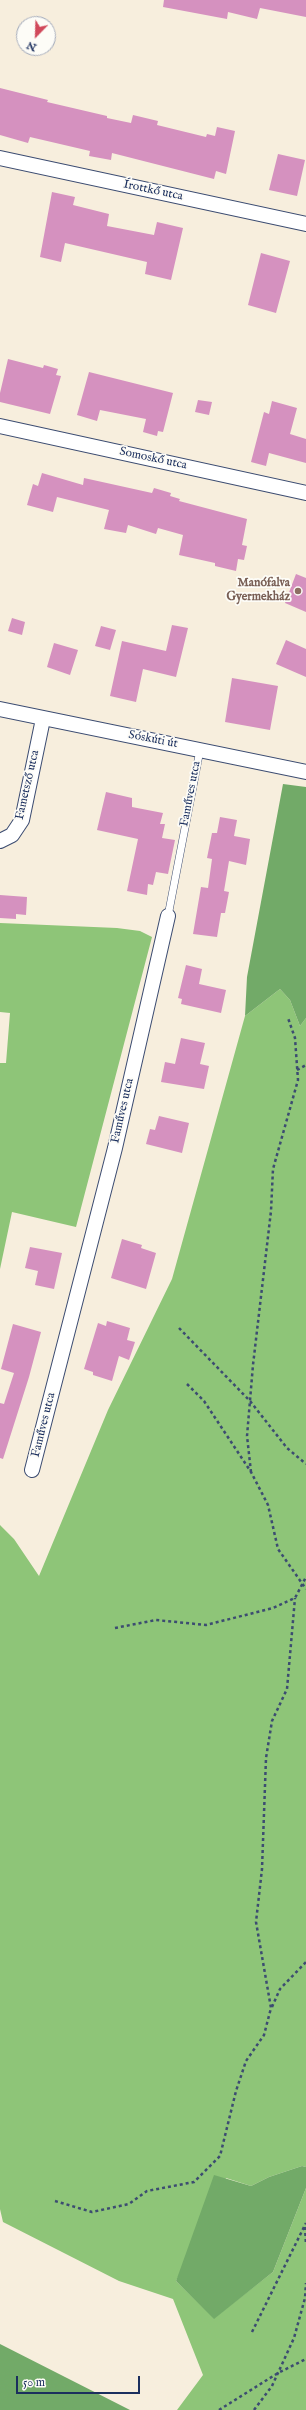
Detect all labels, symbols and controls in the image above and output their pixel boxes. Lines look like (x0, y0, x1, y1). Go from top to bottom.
north arrow (16, 16, 56, 56)
text: N (25, 38, 39, 54)
street label: Írottkő utca (122, 178, 184, 204)
street label: Somoskő utca (118, 445, 188, 473)
place label: Manófalva Gyermekház (227, 577, 290, 605)
marker: Manófalva Gyermekház (293, 586, 303, 596)
street label: Sóskúti út (127, 728, 179, 752)
street label: Fametsző utca (13, 749, 43, 821)
street label: Faműves utca (178, 760, 204, 828)
street label: Faműves utca (109, 1077, 137, 1145)
street label: Faműves utca (29, 1391, 59, 1459)
scale bar (18, 2368, 142, 2394)
text: 50 m (23, 2375, 45, 2390)

